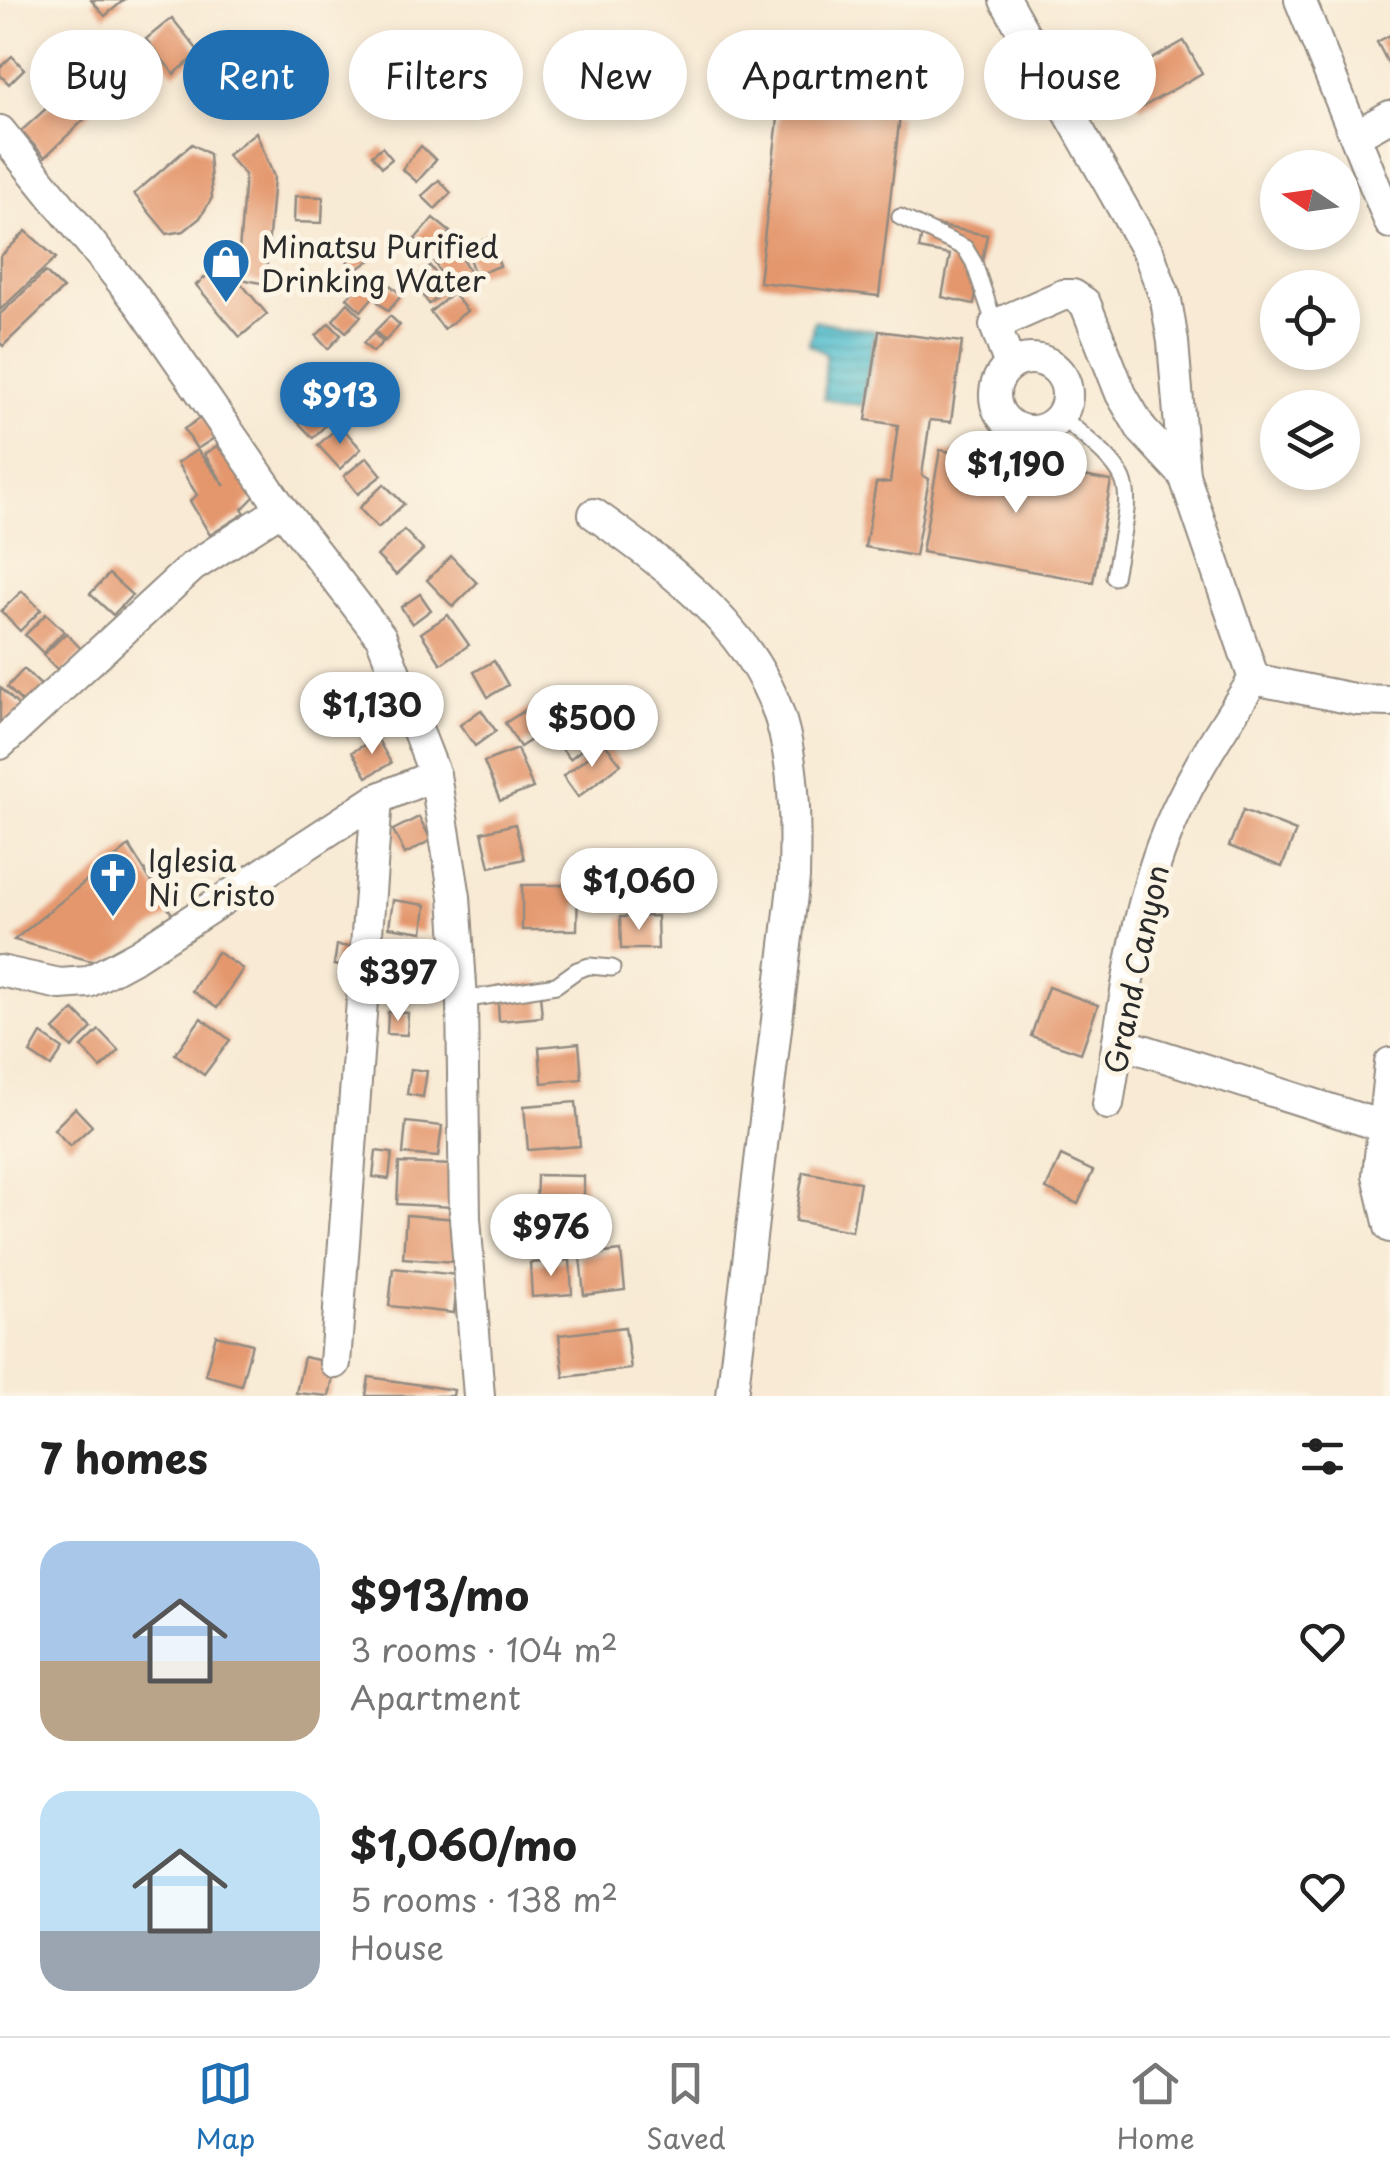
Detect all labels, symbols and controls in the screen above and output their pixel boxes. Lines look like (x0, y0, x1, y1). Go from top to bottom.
chip: Buy (30, 30, 163, 120)
chip: Rent (183, 30, 329, 120)
chip: Filters (349, 30, 523, 120)
chip: New (543, 30, 687, 120)
chip: Apartment (707, 30, 964, 120)
chip: House (984, 30, 1156, 120)
north arrow (1260, 150, 1360, 250)
map controls (1260, 150, 1360, 490)
place label: Minatsu Purified Drinking Water (261, 223, 499, 302)
shop icon: Minatsu Purified Drinking Water (200, 236, 252, 304)
button: locate (1260, 270, 1360, 370)
pin: $913 (281, 362, 399, 447)
text: $913 (302, 370, 378, 418)
button: layers (1260, 390, 1360, 490)
pin: $1,190 (935, 431, 1097, 516)
text: $1,190 (967, 439, 1065, 487)
pin: $1,130 (291, 672, 453, 757)
text: $1,130 (322, 680, 422, 728)
pin: $500 (533, 685, 651, 770)
text: $500 (548, 693, 636, 741)
place label: Iglesia Ni Cristo (148, 837, 275, 916)
pin: $1,060 (558, 848, 720, 933)
church icon: Iglesia Ni Cristo (87, 850, 139, 918)
text: $1,060 (583, 856, 695, 904)
street label: Grand Canyon (1091, 860, 1179, 1078)
pin: $397 (339, 939, 457, 1024)
text: $397 (359, 947, 437, 995)
pin: $976 (492, 1194, 610, 1279)
text: $976 (512, 1202, 590, 1250)
text: 7 homes (40, 1425, 208, 1488)
icon: filters (1295, 1429, 1350, 1484)
text: $913/mo (350, 1562, 529, 1625)
icon: home (120, 1581, 240, 1701)
icon: heart (1295, 1614, 1350, 1669)
text: 3 rooms · 104 m² (350, 1625, 618, 1673)
text: Apartment (350, 1673, 521, 1721)
text: $1,060/mo (350, 1812, 577, 1875)
icon: home (120, 1831, 240, 1951)
icon: heart (1295, 1864, 1350, 1919)
text: 5 rooms · 138 m² (350, 1875, 618, 1923)
text: House (350, 1923, 444, 1971)
tab: Map (195, 2056, 255, 2159)
tab: Saved (646, 2056, 726, 2159)
tab: Home (1117, 2056, 1195, 2159)

